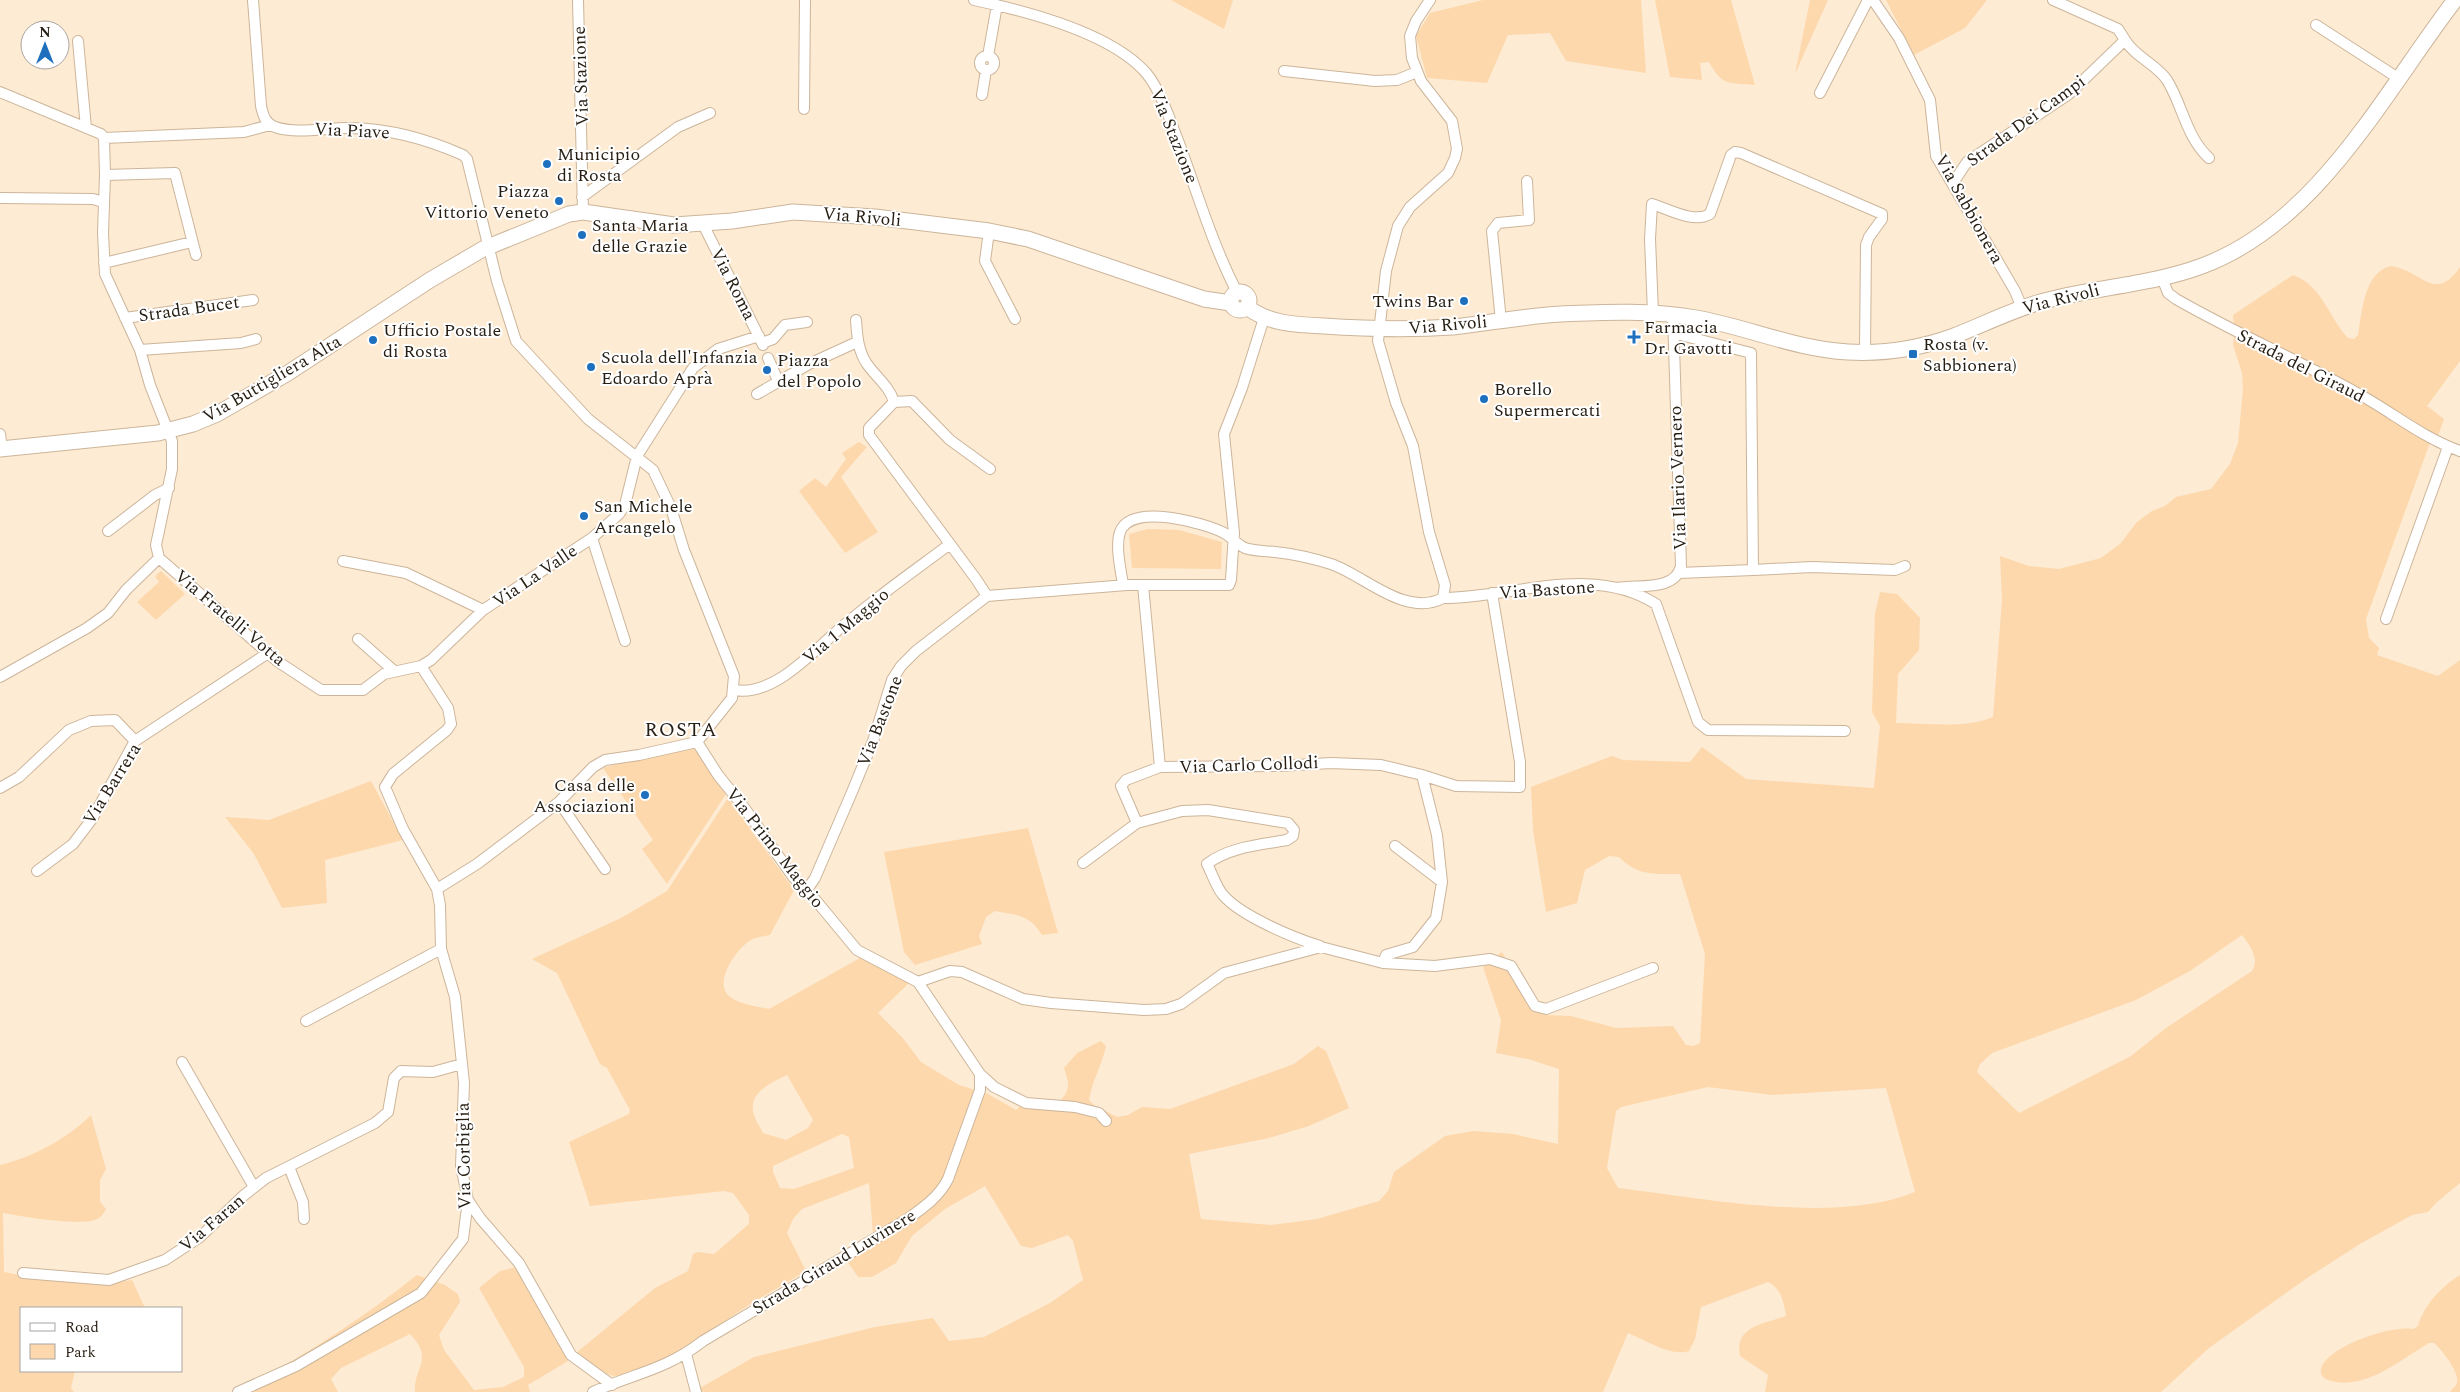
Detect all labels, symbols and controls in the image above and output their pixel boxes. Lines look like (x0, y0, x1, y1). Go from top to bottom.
north arrow (20, 20, 70, 70)
text: N (39, 22, 51, 43)
street label: Via Stazione (566, 25, 596, 127)
street label: Strada Dei Campi (1961, 68, 2091, 174)
street label: Via Stazione (1143, 84, 1205, 188)
street label: Via Piave (314, 116, 390, 146)
place label: Municipio di Rosta (557, 141, 640, 189)
street label: Via Sabbionera (1928, 149, 2010, 269)
marker: Municipio di Rosta (541, 158, 553, 170)
place label: Piazza Vittorio Veneto (424, 178, 549, 226)
marker: Piazza Vittorio Veneto (553, 195, 565, 207)
street label: Via Rivoli (821, 200, 903, 234)
place label: Santa Maria delle Grazie (592, 212, 689, 260)
marker: Santa Maria delle Grazie (576, 229, 588, 241)
street label: Via Roma (703, 243, 763, 325)
street label: Via Rivoli (2019, 276, 2103, 322)
place label: Twins Bar (1372, 288, 1454, 315)
street label: Strada Bucet (137, 289, 241, 329)
marker: Twins Bar (1458, 295, 1470, 307)
street label: Via Rivoli (1407, 308, 1489, 342)
place label: Farmacia Dr. Gavotti (1644, 314, 1733, 362)
place label: Ufficio Postale di Rosta (383, 317, 501, 365)
street label: Strada del Giraud (2232, 322, 2370, 410)
street label: Via Buttigliera Alta (198, 328, 347, 430)
marker: Farmacia Dr. Gavotti (1628, 331, 1640, 343)
place label: Rosta (v. Sabbionera) (1923, 331, 2017, 379)
marker: Ufficio Postale di Rosta (367, 334, 379, 346)
place label: Scuola dell'Infanzia Edoardo Aprà (601, 344, 758, 392)
place label: Piazza del Popolo (777, 347, 861, 395)
marker: Rosta (v. Sabbionera) (1907, 348, 1919, 360)
marker: Scuola dell'Infanzia Edoardo Aprà (585, 361, 597, 373)
marker: Piazza del Popolo (761, 364, 773, 376)
place label: Borello Supermercati (1494, 376, 1601, 424)
marker: Borello Supermercati (1478, 393, 1490, 405)
street label: Via Ilario Vernero (1662, 405, 1694, 551)
place label: San Michele Arcangelo (594, 493, 692, 541)
marker: San Michele Arcangelo (578, 510, 590, 522)
street label: Via La Valle (487, 538, 583, 614)
street label: Via Fratelli Votta (168, 563, 292, 673)
street label: Via Bastone (1498, 573, 1596, 607)
street label: Via 1 Maggio (797, 581, 895, 671)
street label: Via Bastone (850, 671, 910, 771)
district label: ROSTA (645, 715, 717, 745)
street label: Via Barrera (76, 738, 148, 830)
street label: Via Carlo Collodi (1179, 749, 1319, 781)
place label: Casa delle Associazioni (534, 772, 635, 820)
street label: Via Primo Maggio (719, 782, 831, 914)
marker: Casa delle Associazioni (639, 789, 651, 801)
street label: Via Corbiglia (450, 1102, 478, 1210)
street label: Via Faran (173, 1187, 251, 1259)
street label: Strada Giraud Luvinere (747, 1202, 921, 1322)
legend (20, 1307, 182, 1372)
text: Road (65, 1316, 99, 1339)
text: Park (65, 1341, 96, 1364)

